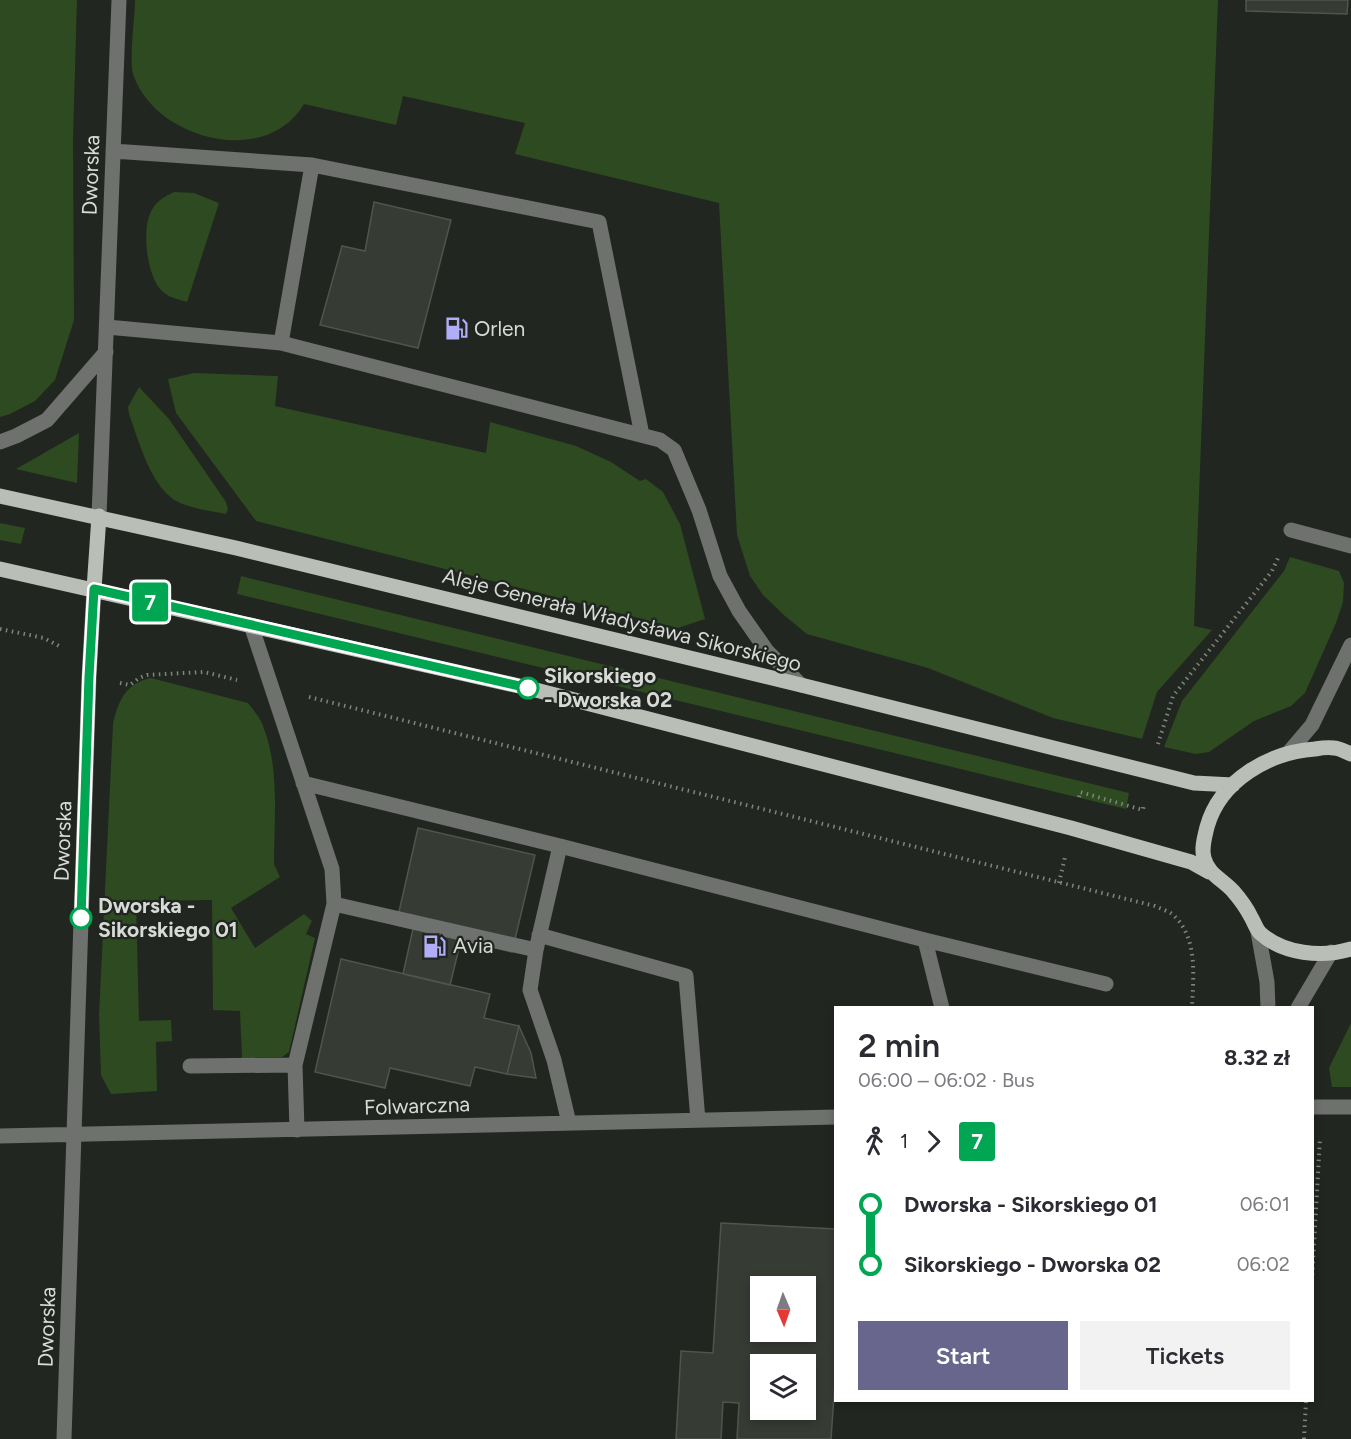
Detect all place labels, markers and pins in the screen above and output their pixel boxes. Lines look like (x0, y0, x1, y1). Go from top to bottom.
fuel station icon: Orlen (443, 316, 469, 342)
place label: Orlen (474, 316, 525, 341)
place label: Sikorskiego - Dworska 02 (544, 663, 672, 712)
marker: Sikorskiego - Dworska 02 (517, 677, 539, 699)
place label: Dworska - Sikorskiego 01 (98, 893, 238, 942)
marker: Dworska - Sikorskiego 01 (70, 907, 92, 929)
fuel station icon: Avia (422, 933, 448, 959)
place label: Avia (453, 933, 493, 958)

